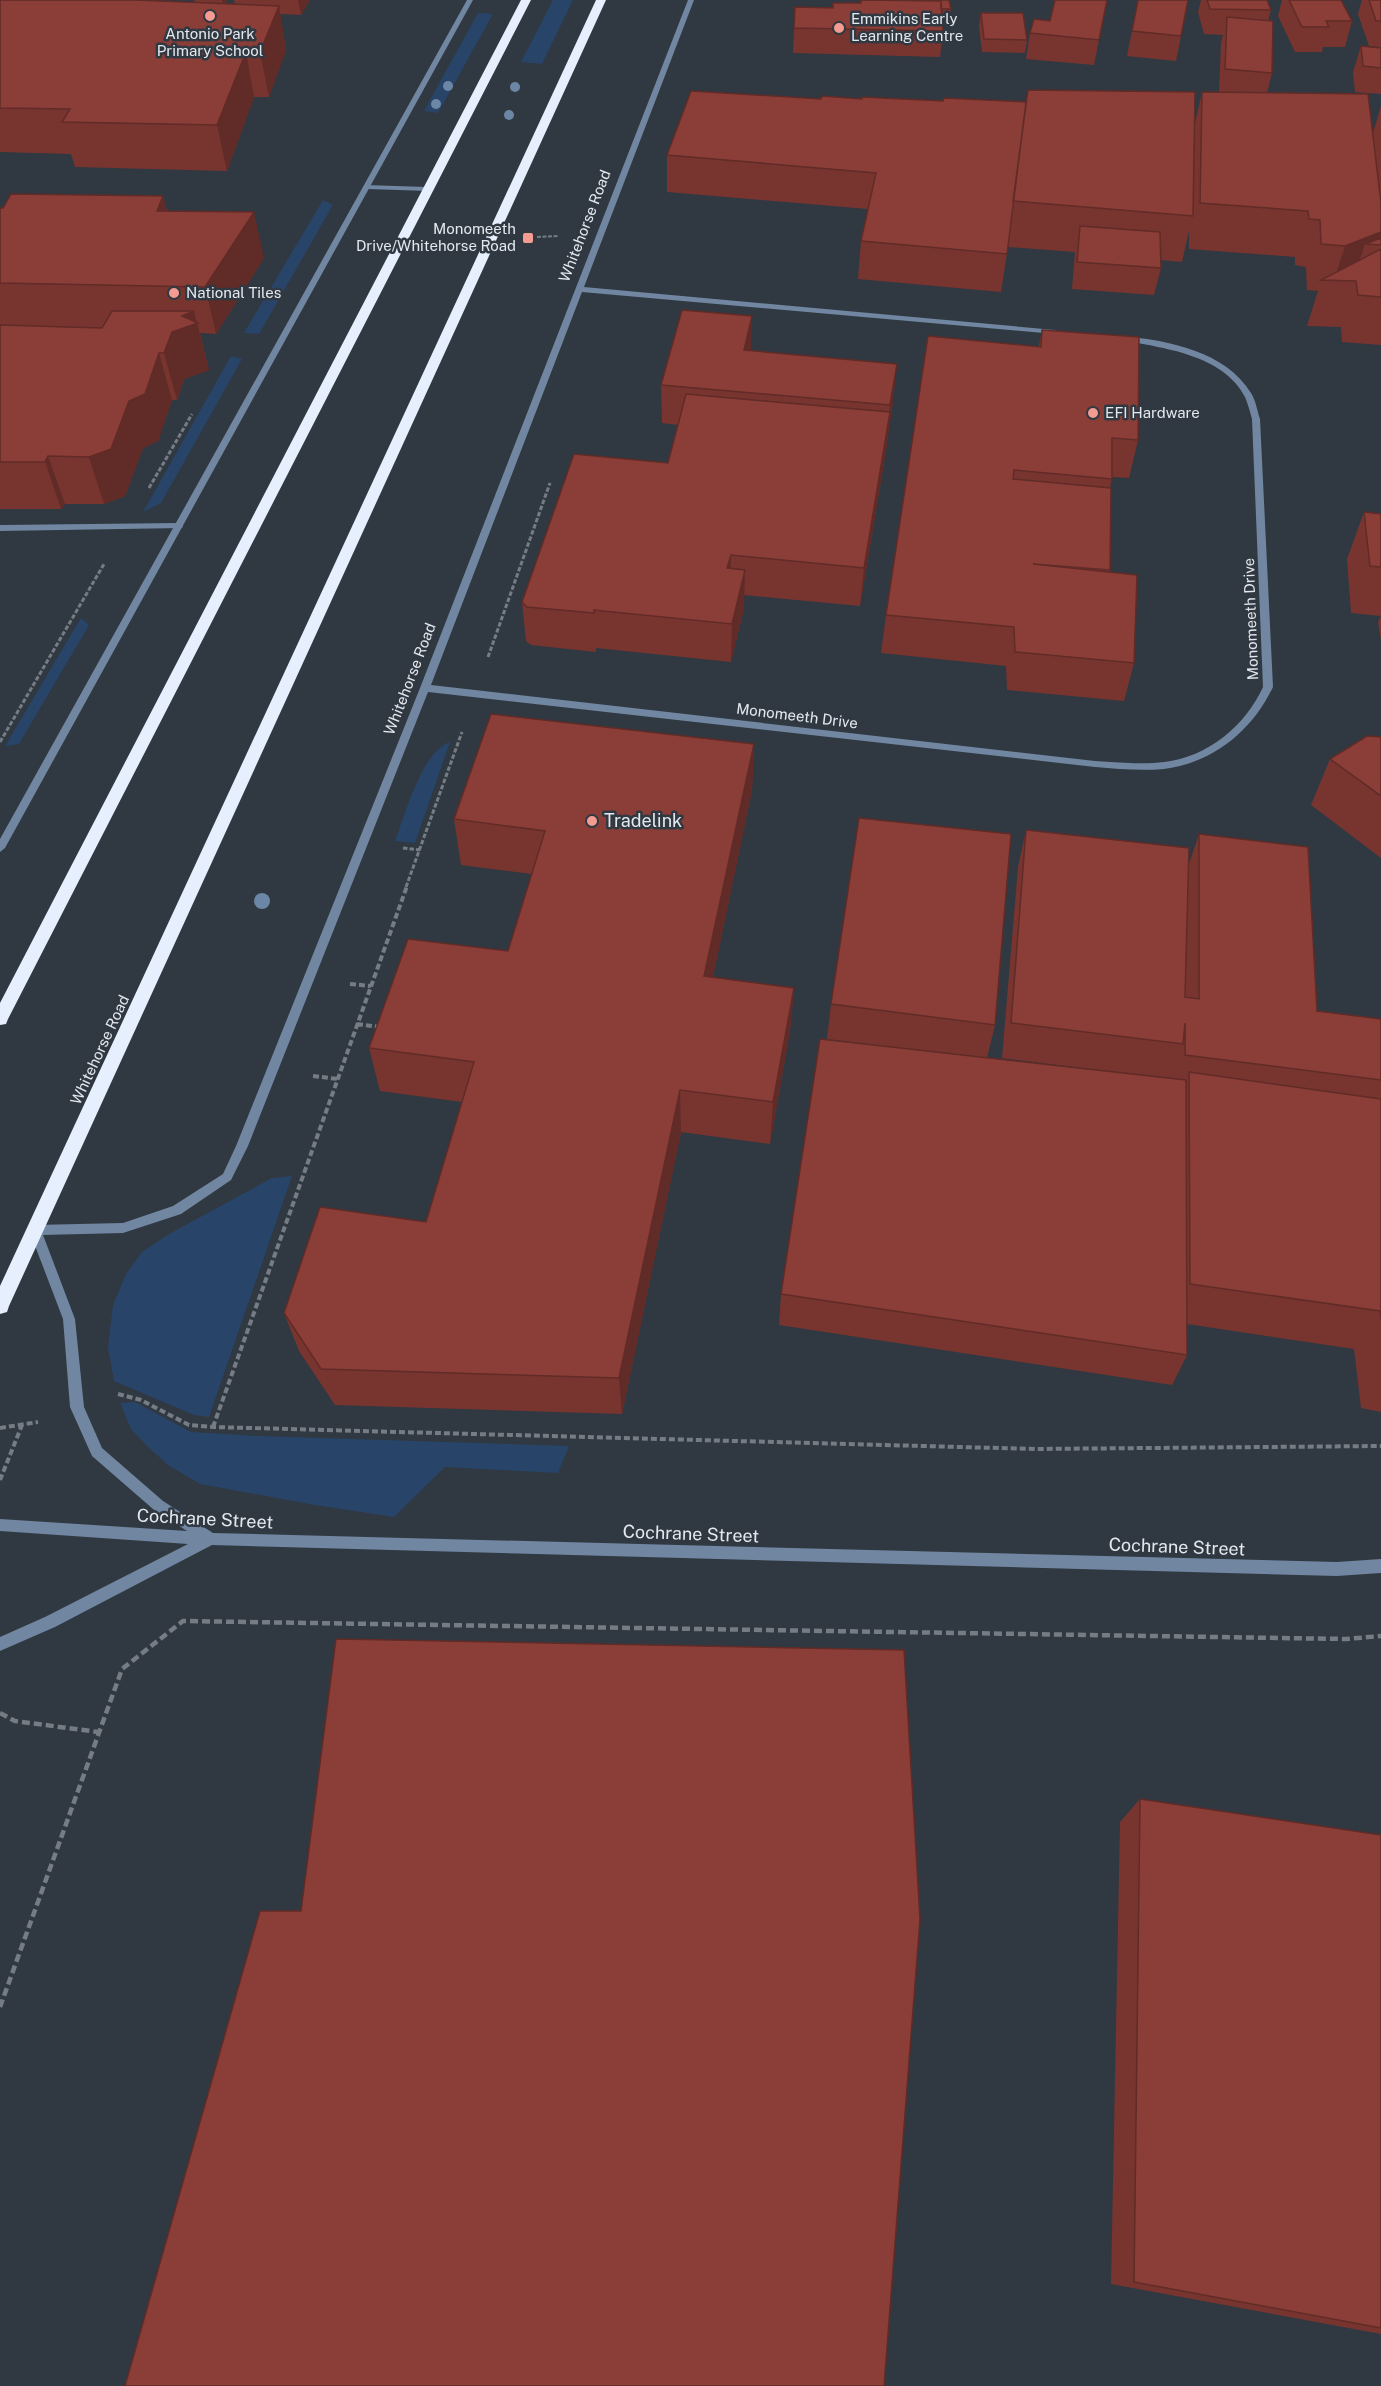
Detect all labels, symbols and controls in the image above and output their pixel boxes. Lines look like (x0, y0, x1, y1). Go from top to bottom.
marker: Antonio Park Primary School (203, 9, 217, 23)
place label: Emmikins Early Learning Centre (851, 10, 963, 44)
marker: Emmikins Early Learning Centre (832, 21, 846, 35)
place label: Antonio Park Primary School (157, 25, 263, 59)
street label: Whitehorse Road (555, 167, 614, 284)
place label: Monomeeth Drive/Whitehorse Road (356, 220, 516, 254)
marker: Monomeeth Drive/Whitehorse Road (521, 231, 535, 245)
place label: National Tiles (186, 284, 281, 301)
marker: National Tiles (167, 286, 181, 300)
place label: EFI Hardware (1105, 404, 1200, 421)
marker: EFI Hardware (1086, 406, 1100, 420)
street label: Monomeeth Drive (1240, 558, 1261, 681)
street label: Whitehorse Road (380, 620, 439, 737)
street label: Monomeeth Drive (735, 700, 859, 731)
place label: Tradelink (604, 810, 682, 831)
marker: Tradelink (585, 814, 599, 828)
street label: Whitehorse Road (67, 992, 132, 1107)
street label: Cochrane Street (136, 1504, 274, 1533)
street label: Cochrane Street (622, 1521, 760, 1546)
street label: Cochrane Street (1108, 1534, 1246, 1559)

